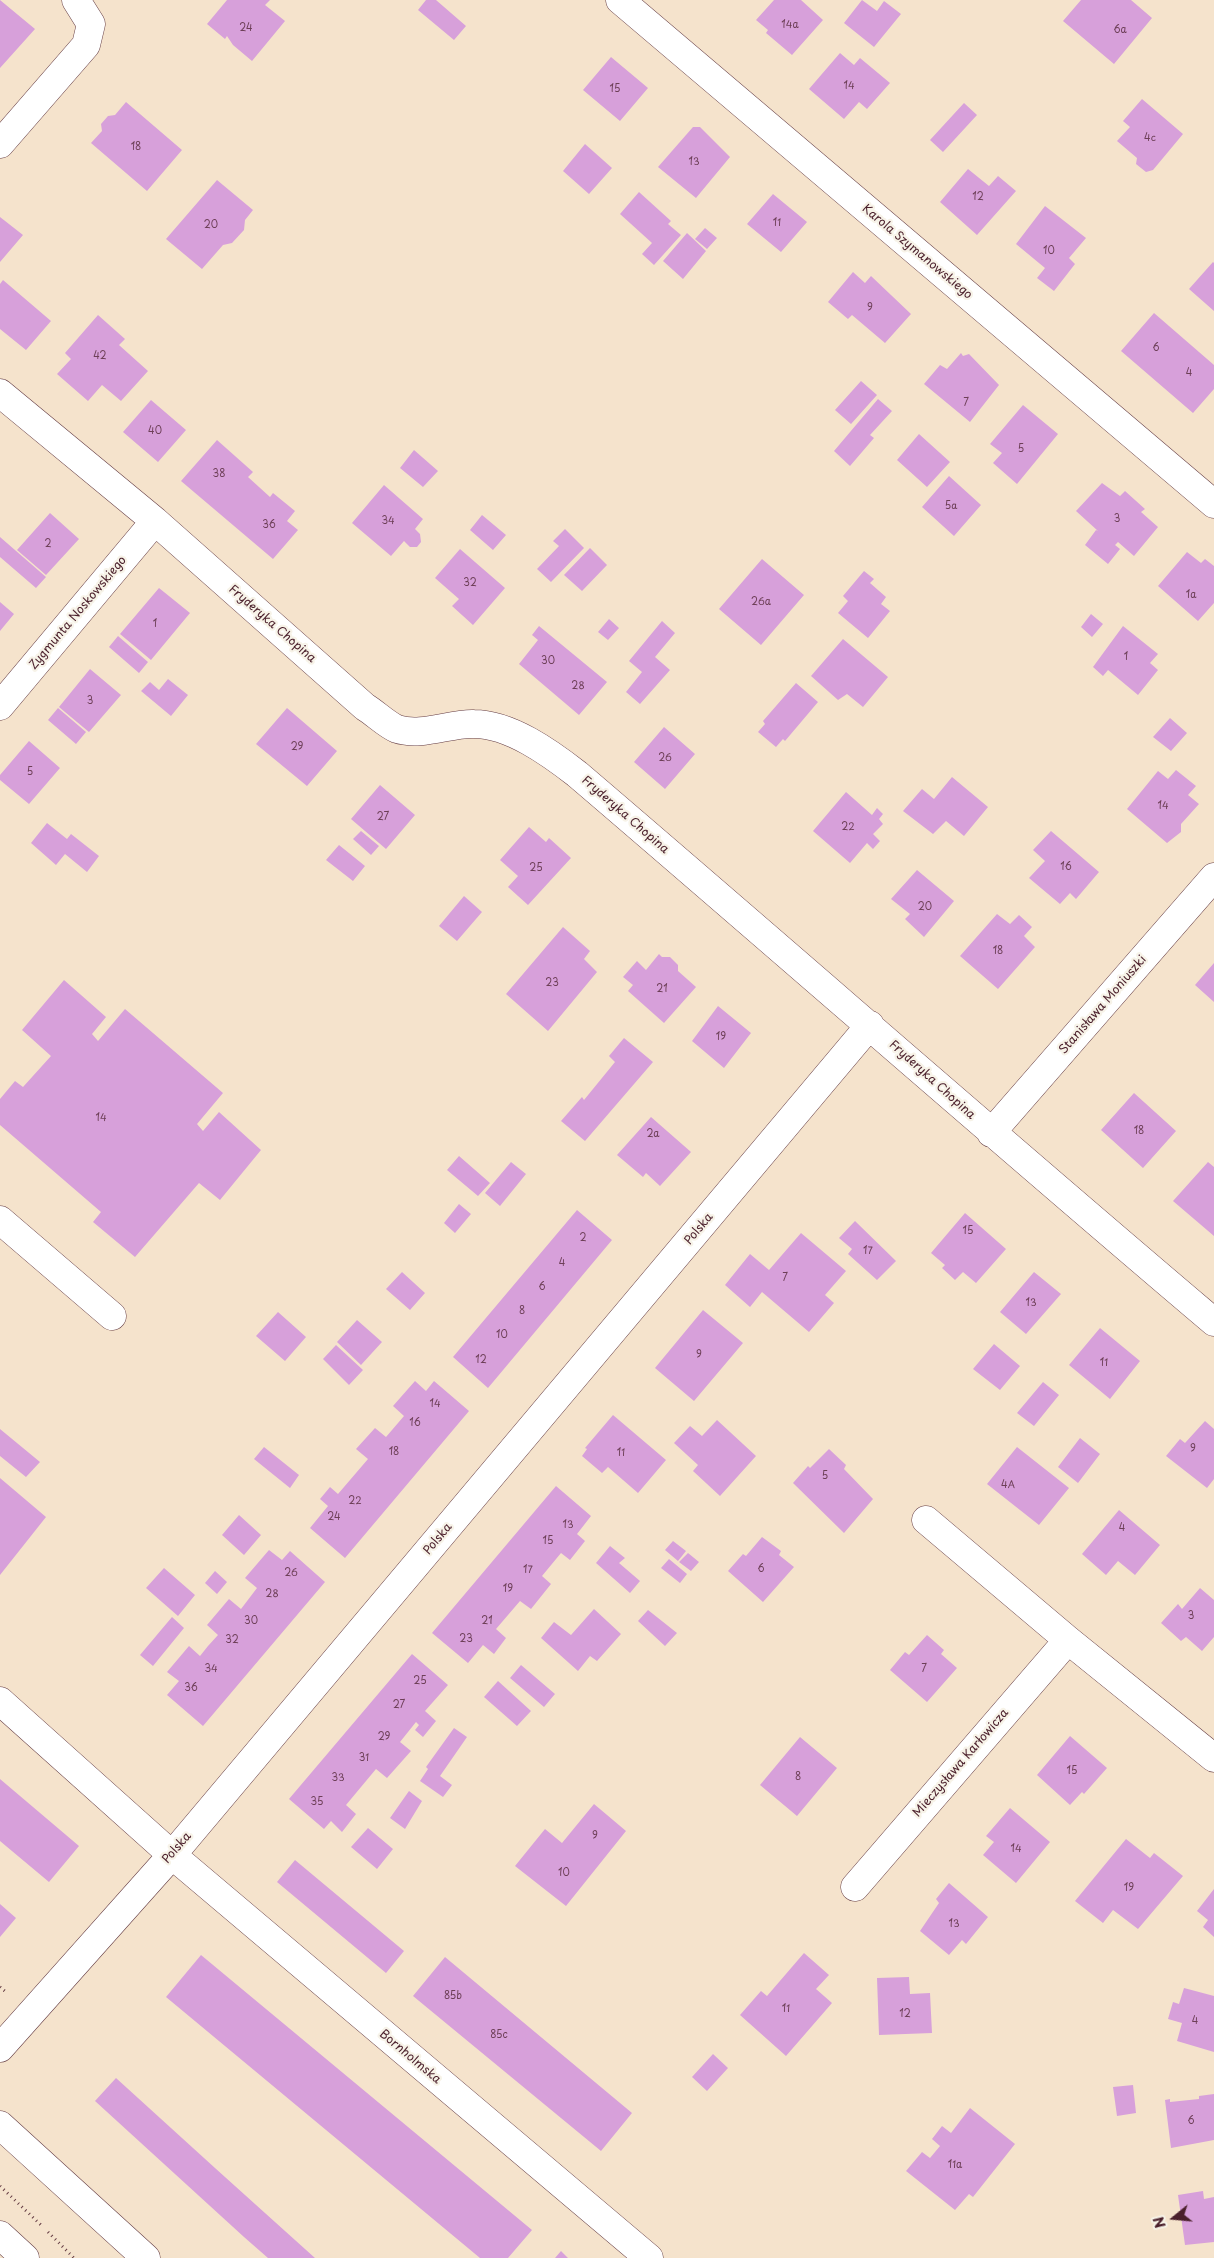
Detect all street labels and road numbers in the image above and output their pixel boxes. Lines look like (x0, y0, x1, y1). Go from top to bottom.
street label: Karola Szymanowskiego (859, 202, 975, 302)
street label: Zygmunta Noskowskiego (26, 553, 130, 673)
street label: Fryderyka Chopina (225, 582, 319, 666)
street label: Fryderyka Chopina (578, 773, 672, 857)
street label: Stanisława Moniuszki (1056, 953, 1150, 1057)
street label: Fryderyka Chopina (886, 1038, 978, 1122)
street label: Polska (682, 1210, 716, 1248)
street label: Polska (421, 1520, 455, 1558)
street label: Mieczysława Karłowicza (910, 1706, 1012, 1820)
street label: Polska (160, 1829, 194, 1867)
street label: Bornholmska (376, 2027, 444, 2087)

